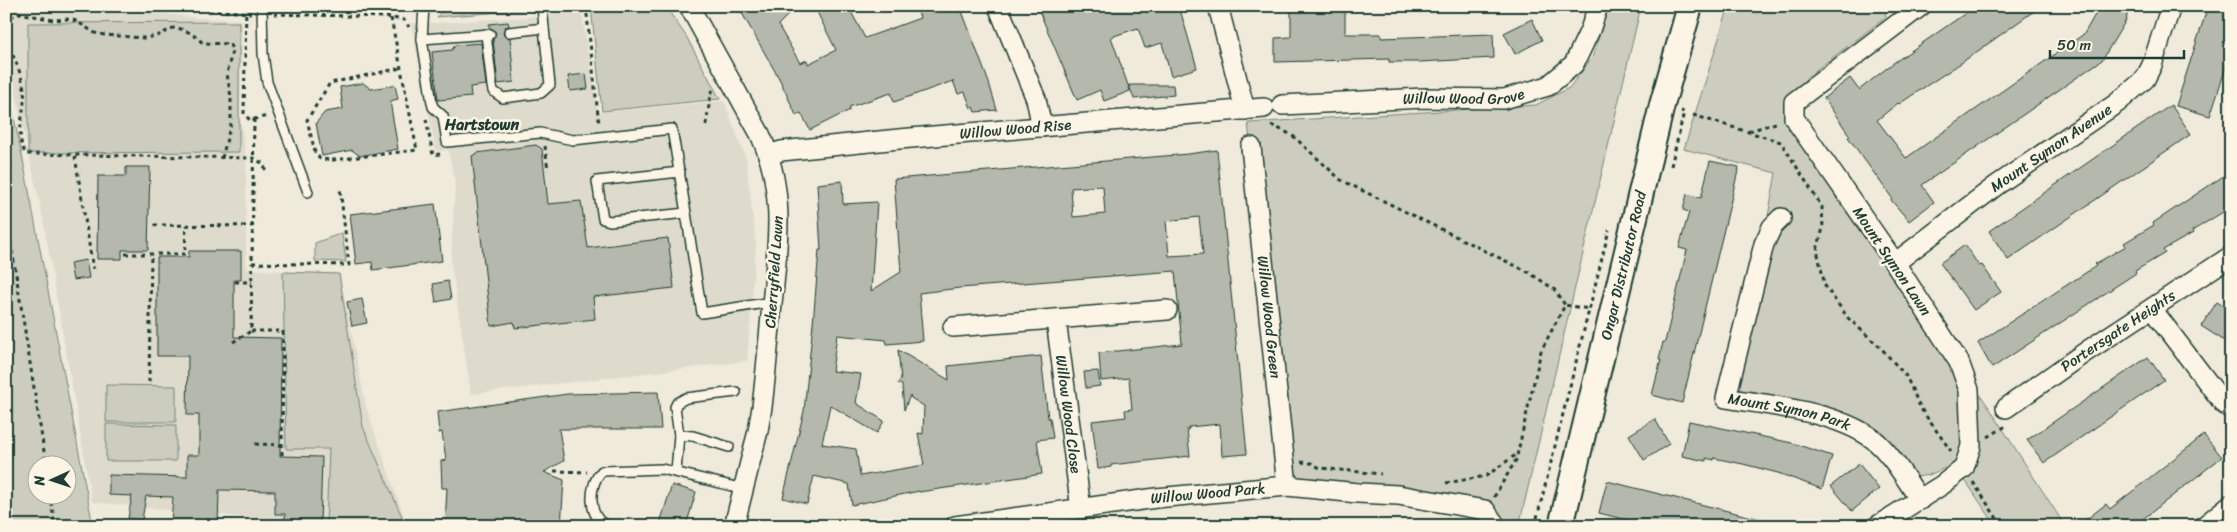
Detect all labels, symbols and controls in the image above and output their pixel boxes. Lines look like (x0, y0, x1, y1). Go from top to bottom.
scale bar (2050, 28, 2183, 60)
text: 50 m (2057, 32, 2092, 58)
street label: Willow Wood Grove (1402, 81, 1528, 112)
street label: Mount Symon Avenue (1985, 97, 2118, 199)
district label: Hartstown (444, 110, 519, 139)
street label: Willow Wood Rise (958, 111, 1072, 147)
street label: Ongar Distributor Road (1593, 187, 1654, 343)
street label: Mount Symon Lawn (1846, 201, 1938, 321)
street label: Cherryfield Lawn (757, 215, 791, 329)
street label: Willow Wood Green (1250, 254, 1288, 380)
street label: Portersgate Heights (2055, 283, 2181, 379)
street label: Willow Wood Close (1048, 353, 1089, 475)
street label: Mount Symon Park (1726, 386, 1856, 438)
north arrow (28, 454, 78, 504)
text: N (27, 475, 52, 487)
street label: Willow Wood Park (1149, 475, 1266, 511)

